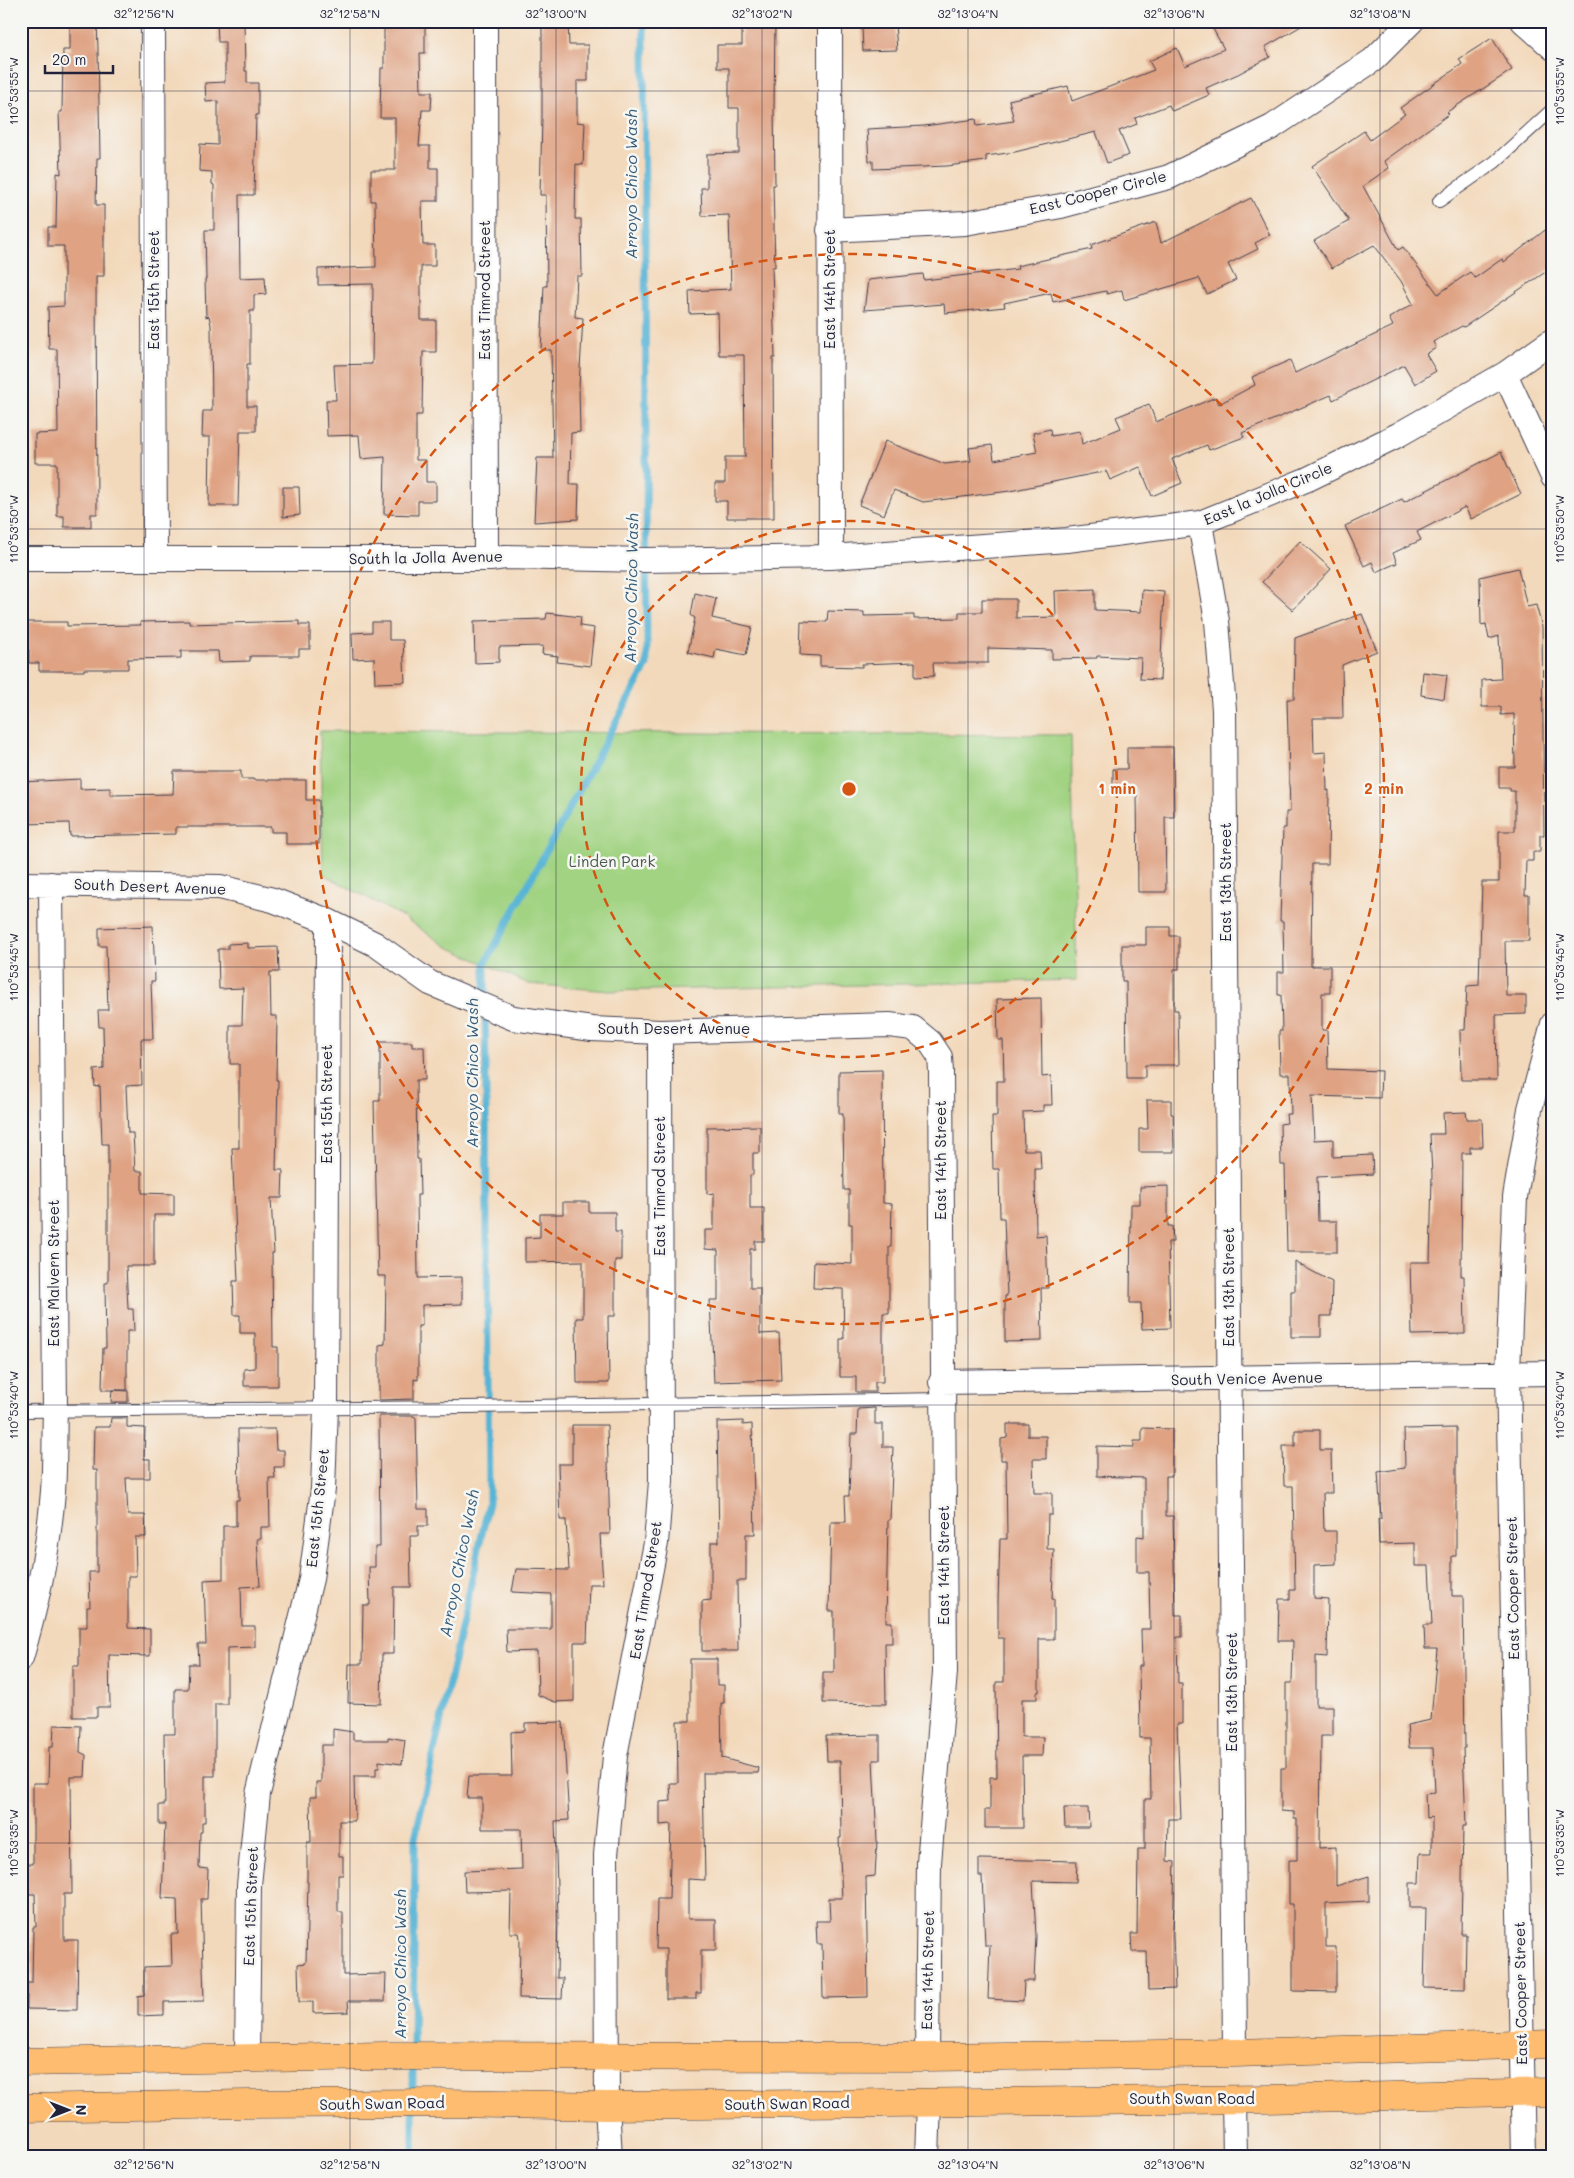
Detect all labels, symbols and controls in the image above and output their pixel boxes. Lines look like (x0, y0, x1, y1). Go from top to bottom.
text: 32°12'56"N (114, 5, 174, 21)
text: 32°12'58"N (320, 5, 380, 21)
text: 32°13'00"N (525, 5, 587, 21)
text: 32°13'02"N (732, 5, 792, 21)
text: 32°13'04"N (938, 5, 998, 21)
text: 32°13'06"N (1143, 5, 1205, 21)
text: 32°13'08"N (1349, 5, 1411, 21)
scale bar (45, 42, 112, 74)
text: 20 m (52, 49, 86, 69)
text: 110°53'55"W (5, 57, 21, 125)
text: 110°53'55"W (1551, 57, 1567, 125)
water label: Arroyo Chico Wash (620, 109, 641, 259)
street label: East Cooper Circle (1027, 165, 1168, 219)
street label: East Timrod Street (474, 220, 494, 360)
street label: East 14th Street (819, 229, 839, 349)
street label: East 15th Street (143, 230, 163, 350)
street label: East la Jolla Circle (1200, 457, 1335, 529)
text: 110°53'50"W (5, 495, 21, 563)
text: 110°53'50"W (1551, 495, 1567, 563)
water label: Arroyo Chico Wash (619, 513, 642, 663)
street label: South la Jolla Avenue (349, 546, 503, 568)
text: 1 min (1098, 778, 1136, 798)
text: 2 min (1364, 778, 1404, 798)
centre of rings (840, 780, 858, 798)
street label: East 13th Street (1215, 822, 1235, 942)
park label: Linden Park (569, 851, 655, 871)
street label: South Desert Avenue (74, 873, 227, 899)
text: 110°53'45"W (5, 933, 21, 1001)
text: 110°53'45"W (1551, 933, 1567, 1001)
water label: Arroyo Chico Wash (461, 998, 482, 1148)
street label: South Desert Avenue (598, 1018, 750, 1038)
street label: East 15th Street (316, 1044, 336, 1164)
street label: East 14th Street (930, 1100, 950, 1220)
street label: East Timrod Street (649, 1116, 669, 1256)
street label: East Malvern Street (43, 1199, 63, 1347)
street label: East 13th Street (1218, 1227, 1238, 1347)
street label: South Venice Avenue (1171, 1367, 1323, 1389)
text: 110°53'40"W (5, 1371, 21, 1439)
text: 110°53'40"W (1551, 1371, 1567, 1439)
street label: East 15th Street (301, 1447, 333, 1568)
water label: Arroyo Chico Wash (434, 1487, 483, 1638)
street label: East 14th Street (933, 1505, 953, 1625)
street label: East Cooper Street (1501, 1516, 1523, 1660)
street label: East Timrod Street (624, 1519, 666, 1661)
street label: East 13th Street (1221, 1632, 1241, 1752)
text: 110°53'35"W (5, 1809, 21, 1877)
text: 110°53'35"W (1551, 1809, 1567, 1877)
street label: East 15th Street (238, 1846, 262, 1966)
water label: Arroyo Chico Wash (389, 1889, 410, 2039)
street label: East 14th Street (916, 1910, 938, 2030)
street label: East Cooper Street (1509, 1921, 1531, 2065)
north arrow (42, 2086, 92, 2136)
street label: South Swan Road (1129, 2088, 1255, 2108)
street label: South Swan Road (319, 2092, 445, 2114)
street label: South Swan Road (724, 2092, 850, 2114)
text: N (72, 2105, 91, 2115)
text: 32°12'56"N (114, 2156, 174, 2172)
text: 32°12'58"N (320, 2156, 380, 2172)
text: 32°13'00"N (525, 2156, 587, 2172)
text: 32°13'02"N (732, 2156, 792, 2172)
text: 32°13'04"N (938, 2156, 998, 2172)
text: 32°13'06"N (1143, 2156, 1205, 2172)
text: 32°13'08"N (1349, 2156, 1411, 2172)

